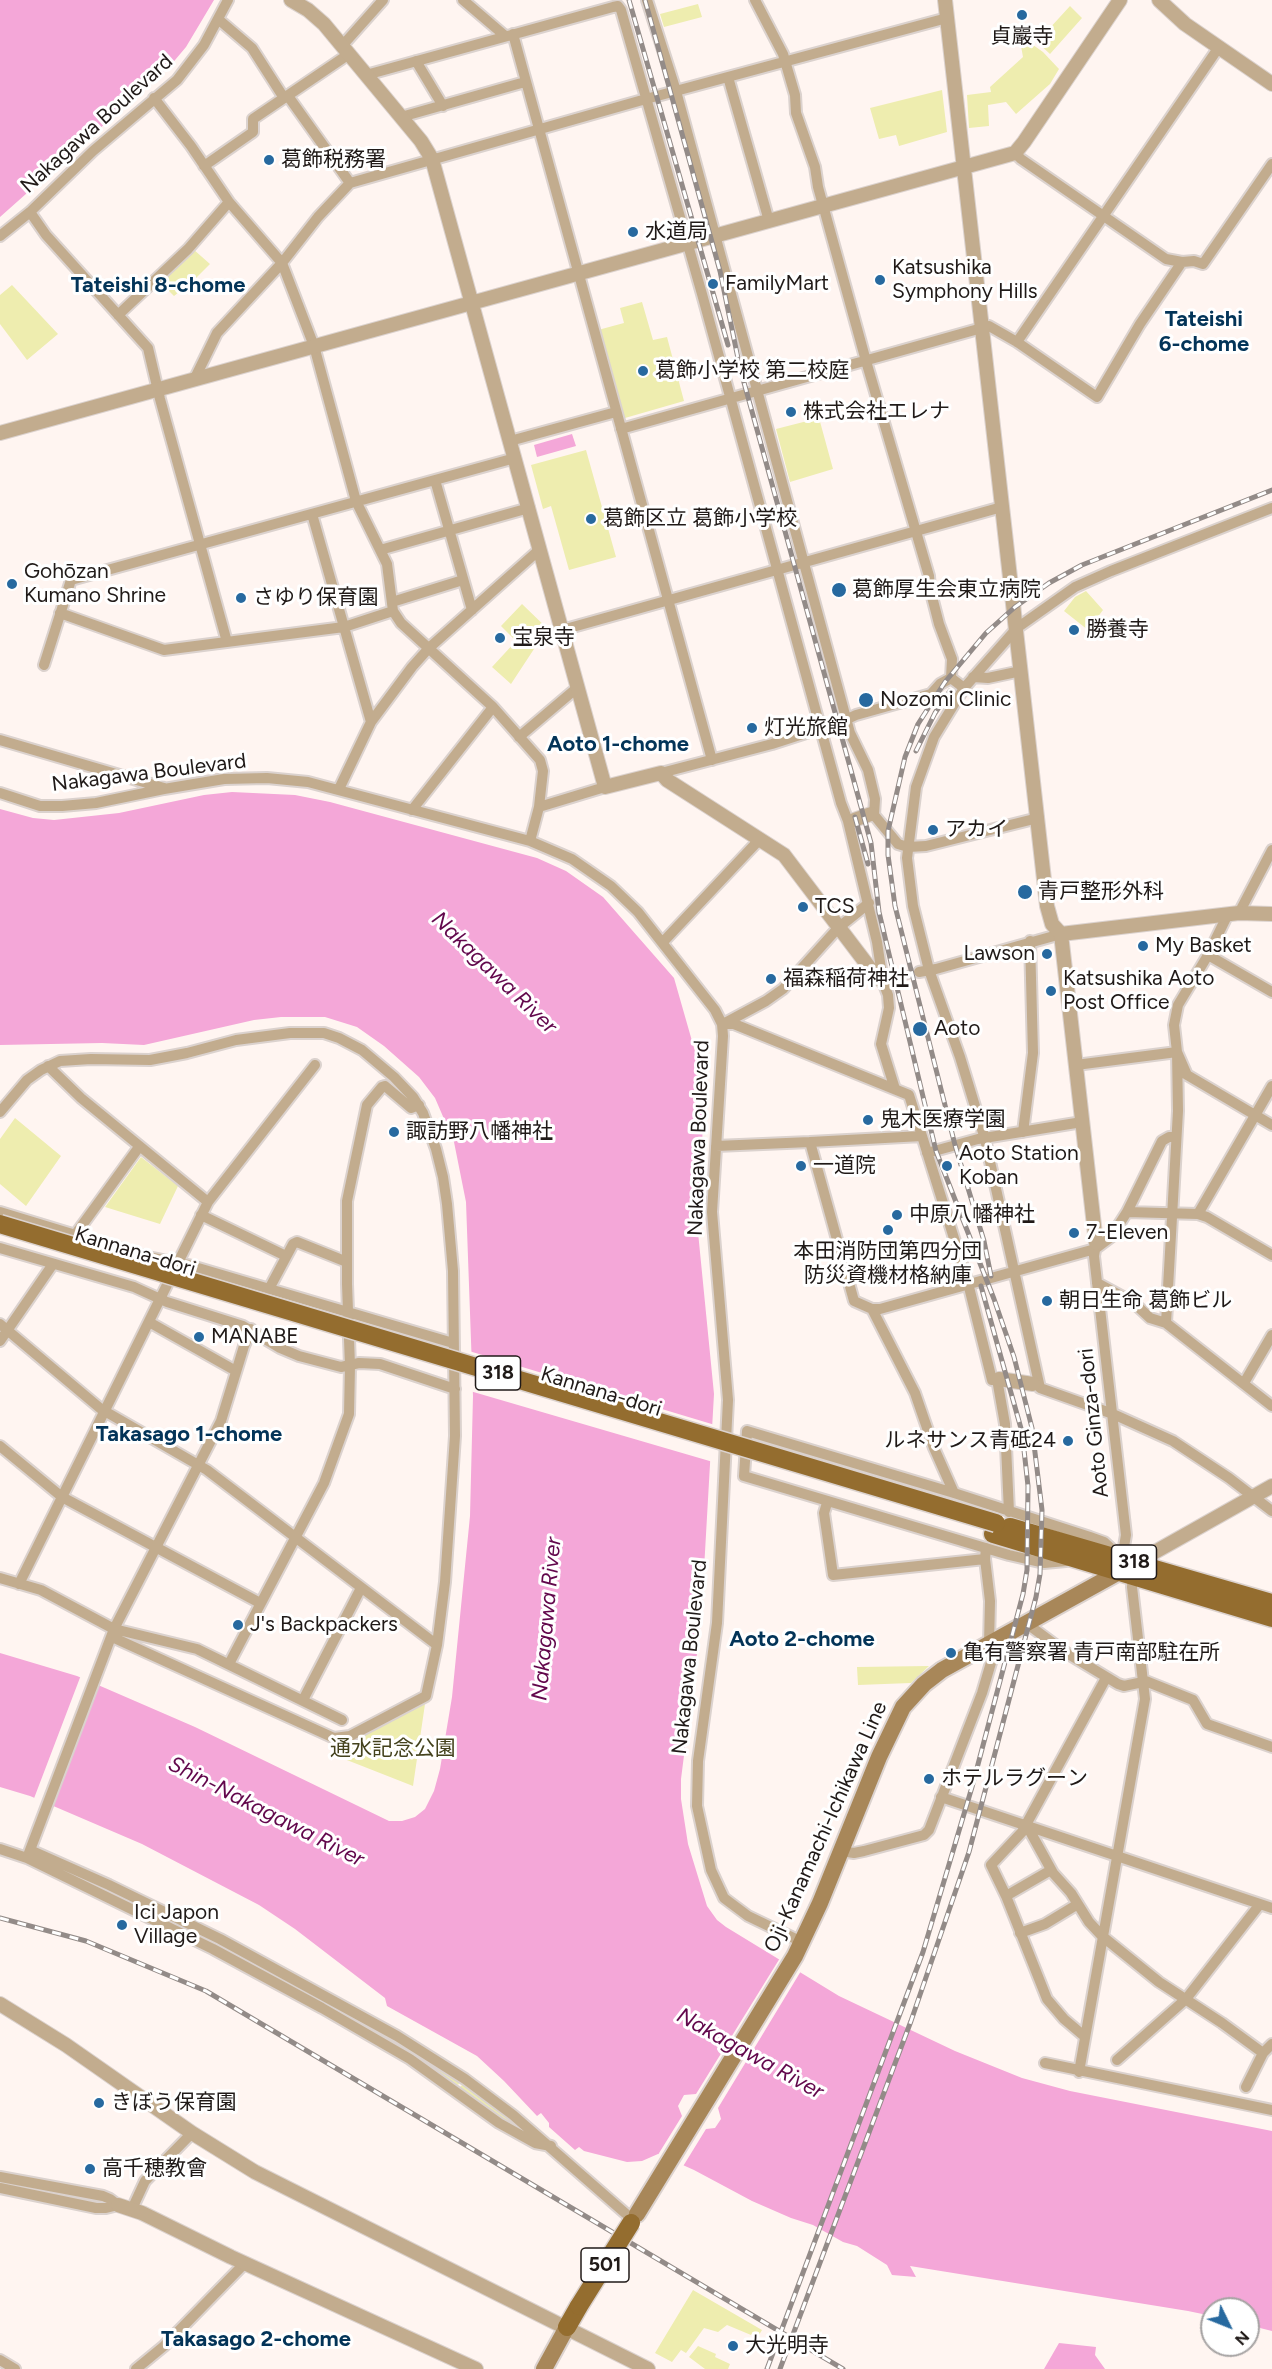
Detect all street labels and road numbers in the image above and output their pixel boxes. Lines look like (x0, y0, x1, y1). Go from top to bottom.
street label: Nakagawa Boulevard (16, 49, 178, 199)
street label: Nakagawa Boulevard (50, 749, 248, 797)
street label: Nakagawa Boulevard (683, 1040, 715, 1236)
street label: Kannana-dori (71, 1222, 199, 1282)
street label: Aoto Ginza-dori (1074, 1347, 1114, 1499)
road number: 318 (476, 1356, 520, 1390)
street label: Kannana-dori (537, 1362, 665, 1422)
road number: 318 (1112, 1545, 1156, 1579)
street label: Nakagawa Boulevard (667, 1558, 713, 1756)
street label: Oji-Kanamachi-Ichikawa Line (759, 1698, 893, 1956)
road number: 501 (581, 2248, 629, 2282)

